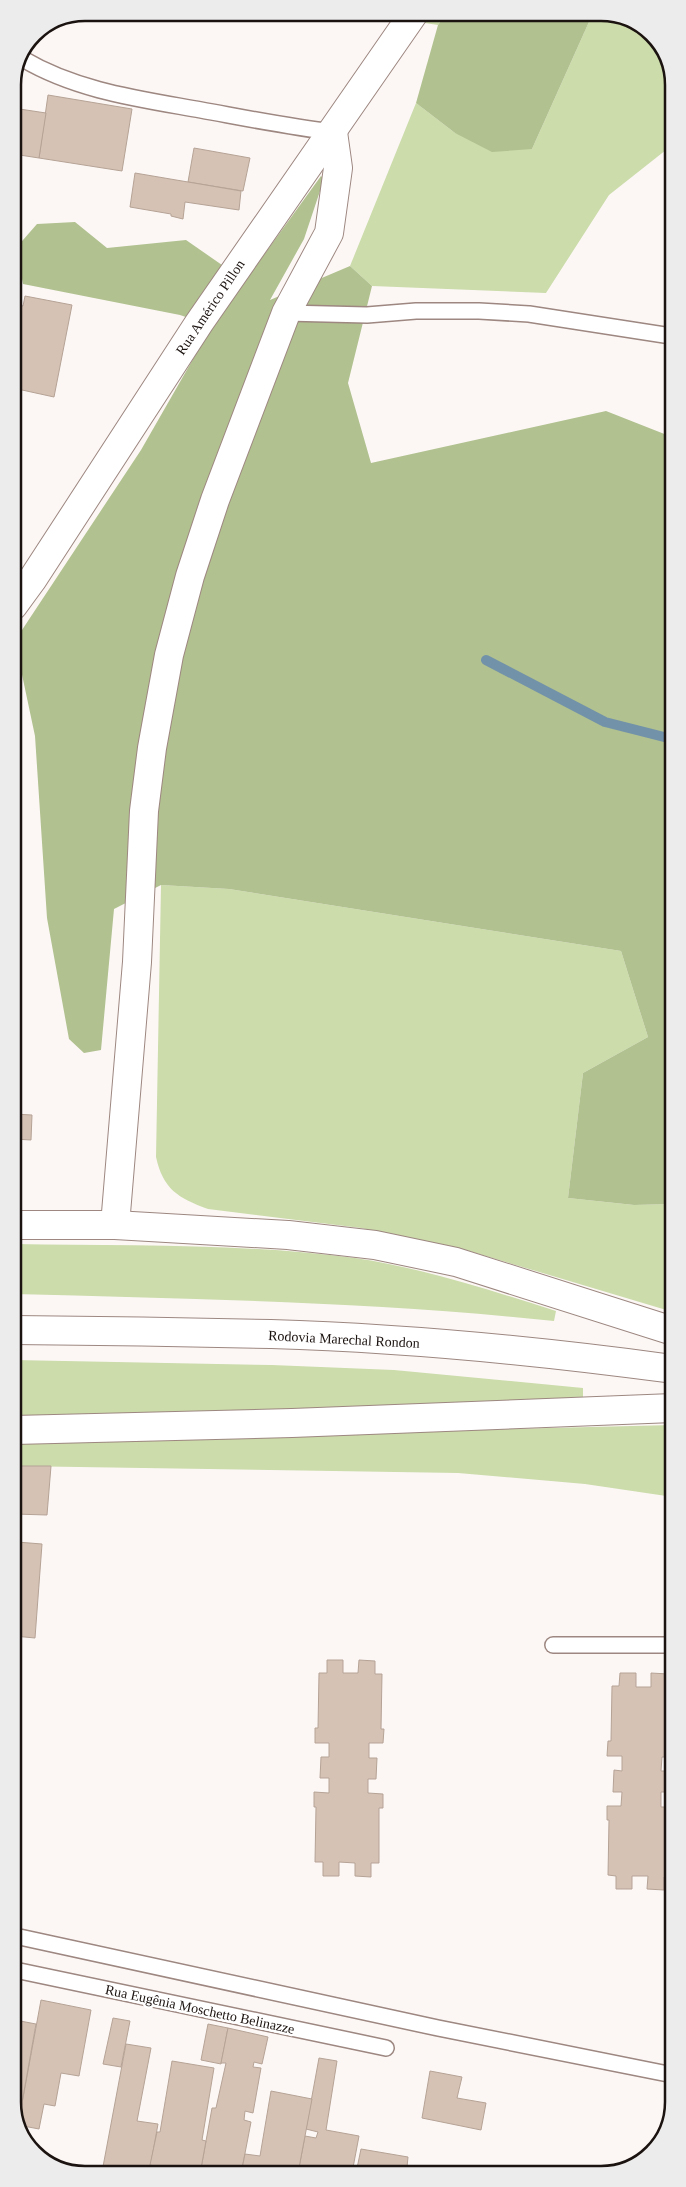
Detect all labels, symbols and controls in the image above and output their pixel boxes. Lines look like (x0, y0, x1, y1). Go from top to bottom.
street label: Rua Américo Pillon (173, 257, 248, 358)
street label: Rodovia Marechal Rondon (268, 1328, 420, 1351)
street label: Rua Eugênia Moschetto Belinazze (104, 1982, 296, 2037)

